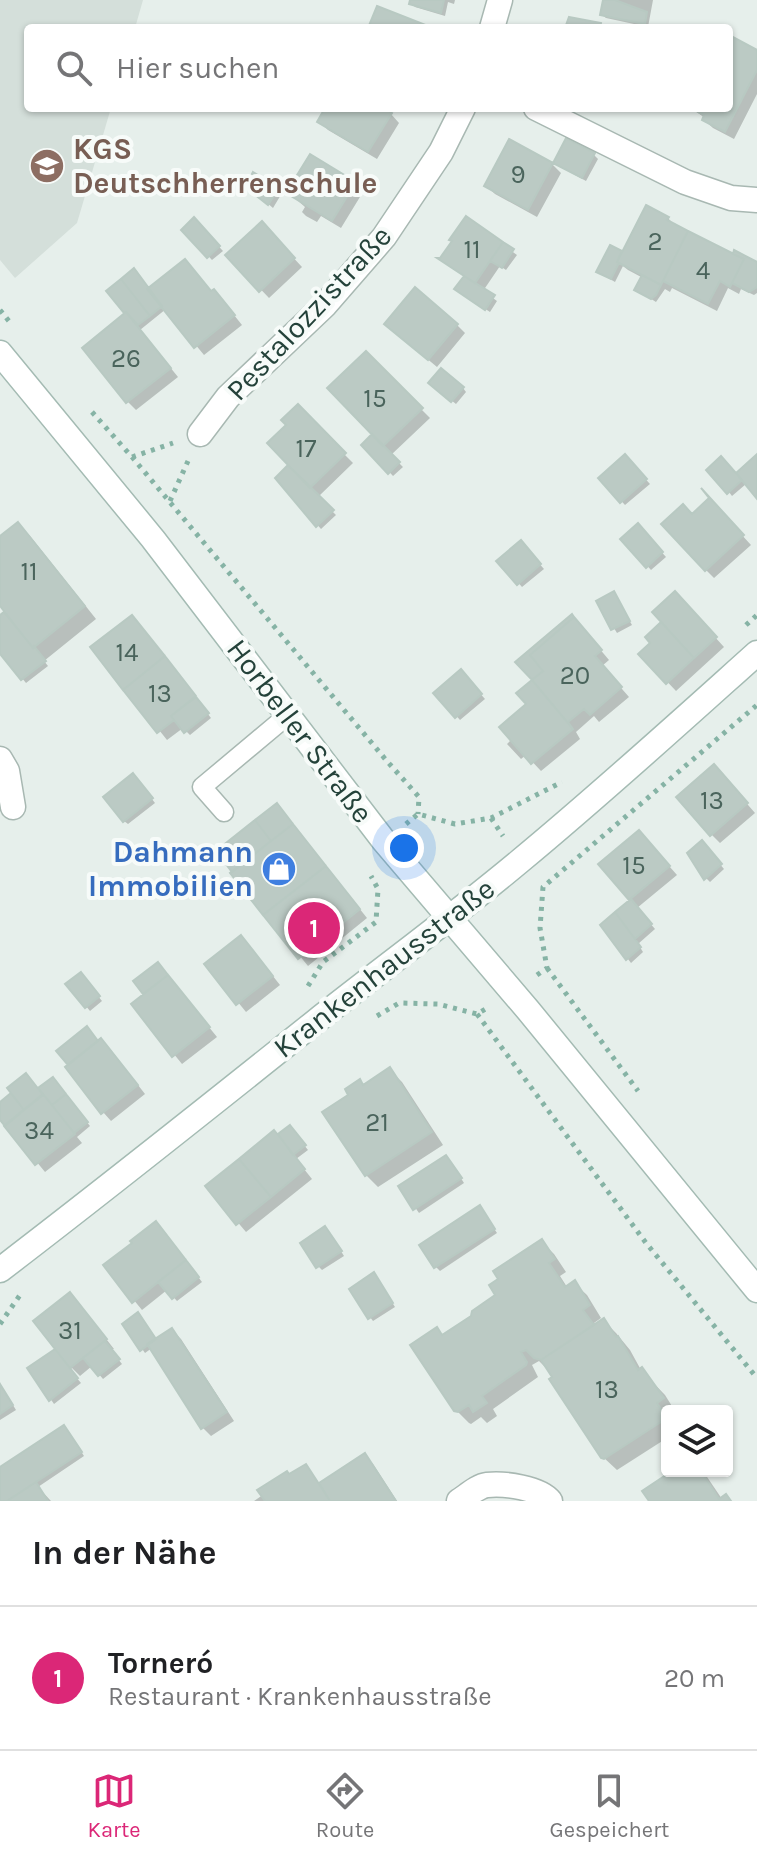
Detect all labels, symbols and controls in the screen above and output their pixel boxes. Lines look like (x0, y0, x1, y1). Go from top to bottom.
search box (24, 24, 733, 112)
icon: search (52, 46, 96, 90)
text: Hier suchen (116, 50, 279, 86)
place label: KGS Deutschherrenschule (73, 131, 378, 201)
school or university icon: KGS Deutschherrenschule (28, 147, 66, 185)
house number: 9 (510, 159, 526, 190)
street label: Pestalozzistraße (219, 218, 399, 408)
house number: 2 (647, 226, 663, 257)
house number: 11 (463, 234, 481, 265)
house number: 4 (696, 255, 710, 286)
house number: 26 (111, 343, 141, 374)
house number: 15 (363, 383, 387, 414)
house number: 17 (296, 433, 316, 464)
house number: 11 (20, 556, 38, 587)
street label: Horbeller Straße (219, 632, 381, 830)
house number: 14 (115, 637, 139, 668)
house number: 20 (560, 660, 590, 691)
house number: 13 (148, 678, 172, 709)
house number: 13 (700, 785, 724, 816)
your location (384, 828, 424, 868)
place label: Dahmann Immobilien (88, 834, 253, 904)
shop icon: Dahmann Immobilien (260, 850, 298, 888)
house number: 15 (622, 850, 646, 881)
street label: Krankenhausstraße (266, 870, 502, 1066)
pin: 1 (288, 898, 340, 958)
house number: 21 (365, 1107, 389, 1138)
house number: 34 (24, 1115, 54, 1146)
house number: 31 (58, 1315, 82, 1346)
house number: 13 (595, 1374, 619, 1405)
map controls (661, 1405, 733, 1477)
button: layers (661, 1405, 733, 1477)
text: In der Nähe (32, 1533, 216, 1573)
text: Torneró (108, 1645, 213, 1681)
text: 1 (53, 1663, 63, 1694)
text: 20 m (664, 1663, 725, 1694)
text: Restaurant · Krankenhausstraße (108, 1681, 492, 1712)
tab: Karte (88, 1769, 141, 1843)
tab: Route (316, 1769, 374, 1843)
tab: Gespeichert (549, 1769, 669, 1843)

